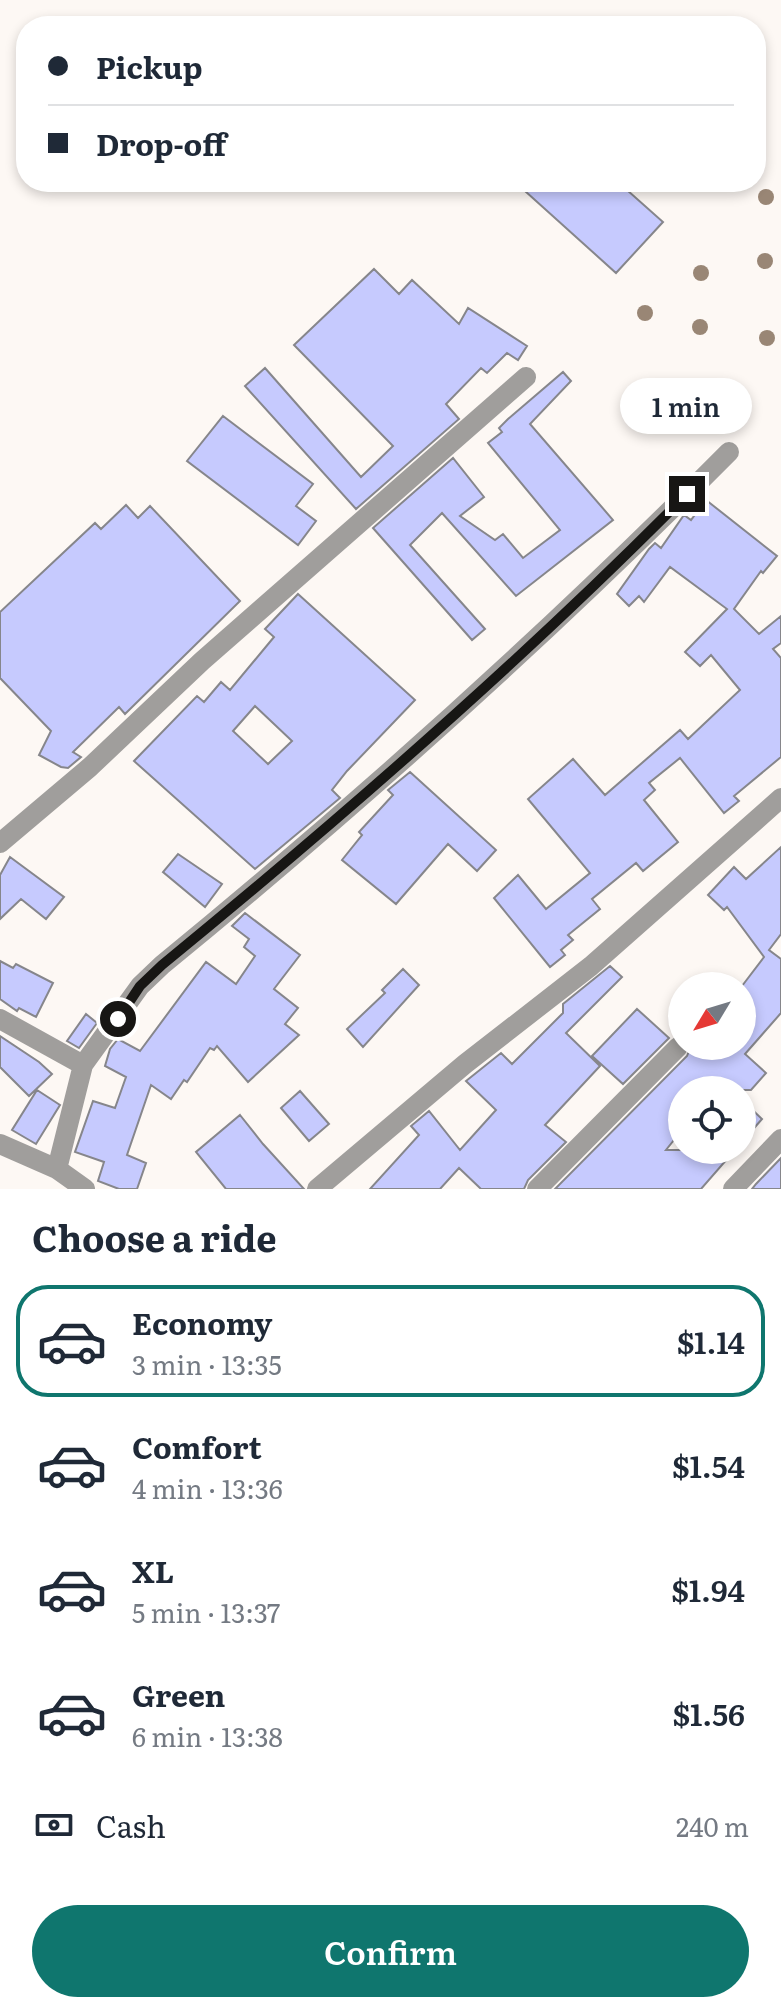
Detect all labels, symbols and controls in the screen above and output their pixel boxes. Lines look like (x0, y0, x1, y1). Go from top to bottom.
text: Pickup (96, 44, 203, 88)
text: Drop-off (96, 121, 226, 165)
callout: 1 min (621, 378, 753, 434)
text: 1 min (652, 386, 720, 425)
route end (669, 476, 705, 512)
north arrow (668, 972, 756, 1060)
map controls (668, 972, 756, 1164)
route start (100, 1001, 136, 1037)
button: locate (668, 1076, 756, 1164)
text: Choose a ride (32, 1210, 277, 1263)
text: Economy (132, 1300, 272, 1344)
icon: car (36, 1305, 108, 1377)
text: $1.14 (677, 1319, 745, 1363)
text: 3 min · 13:35 (132, 1344, 282, 1383)
text: Comfort (132, 1424, 262, 1468)
icon: car (36, 1429, 108, 1501)
text: $1.54 (672, 1443, 745, 1487)
text: 4 min · 13:36 (132, 1468, 283, 1507)
text: XL (132, 1548, 174, 1592)
icon: car (36, 1553, 108, 1625)
text: $1.94 (671, 1567, 745, 1611)
text: 5 min · 13:37 (132, 1592, 280, 1631)
text: Green (132, 1672, 225, 1716)
icon: car (36, 1677, 108, 1749)
text: $1.56 (672, 1691, 745, 1735)
text: 6 min · 13:38 (132, 1716, 283, 1755)
icon: cash (32, 1803, 76, 1847)
text: Cash (96, 1803, 166, 1847)
text: 240 m (676, 1806, 749, 1845)
button: Confirm (32, 1905, 749, 1997)

